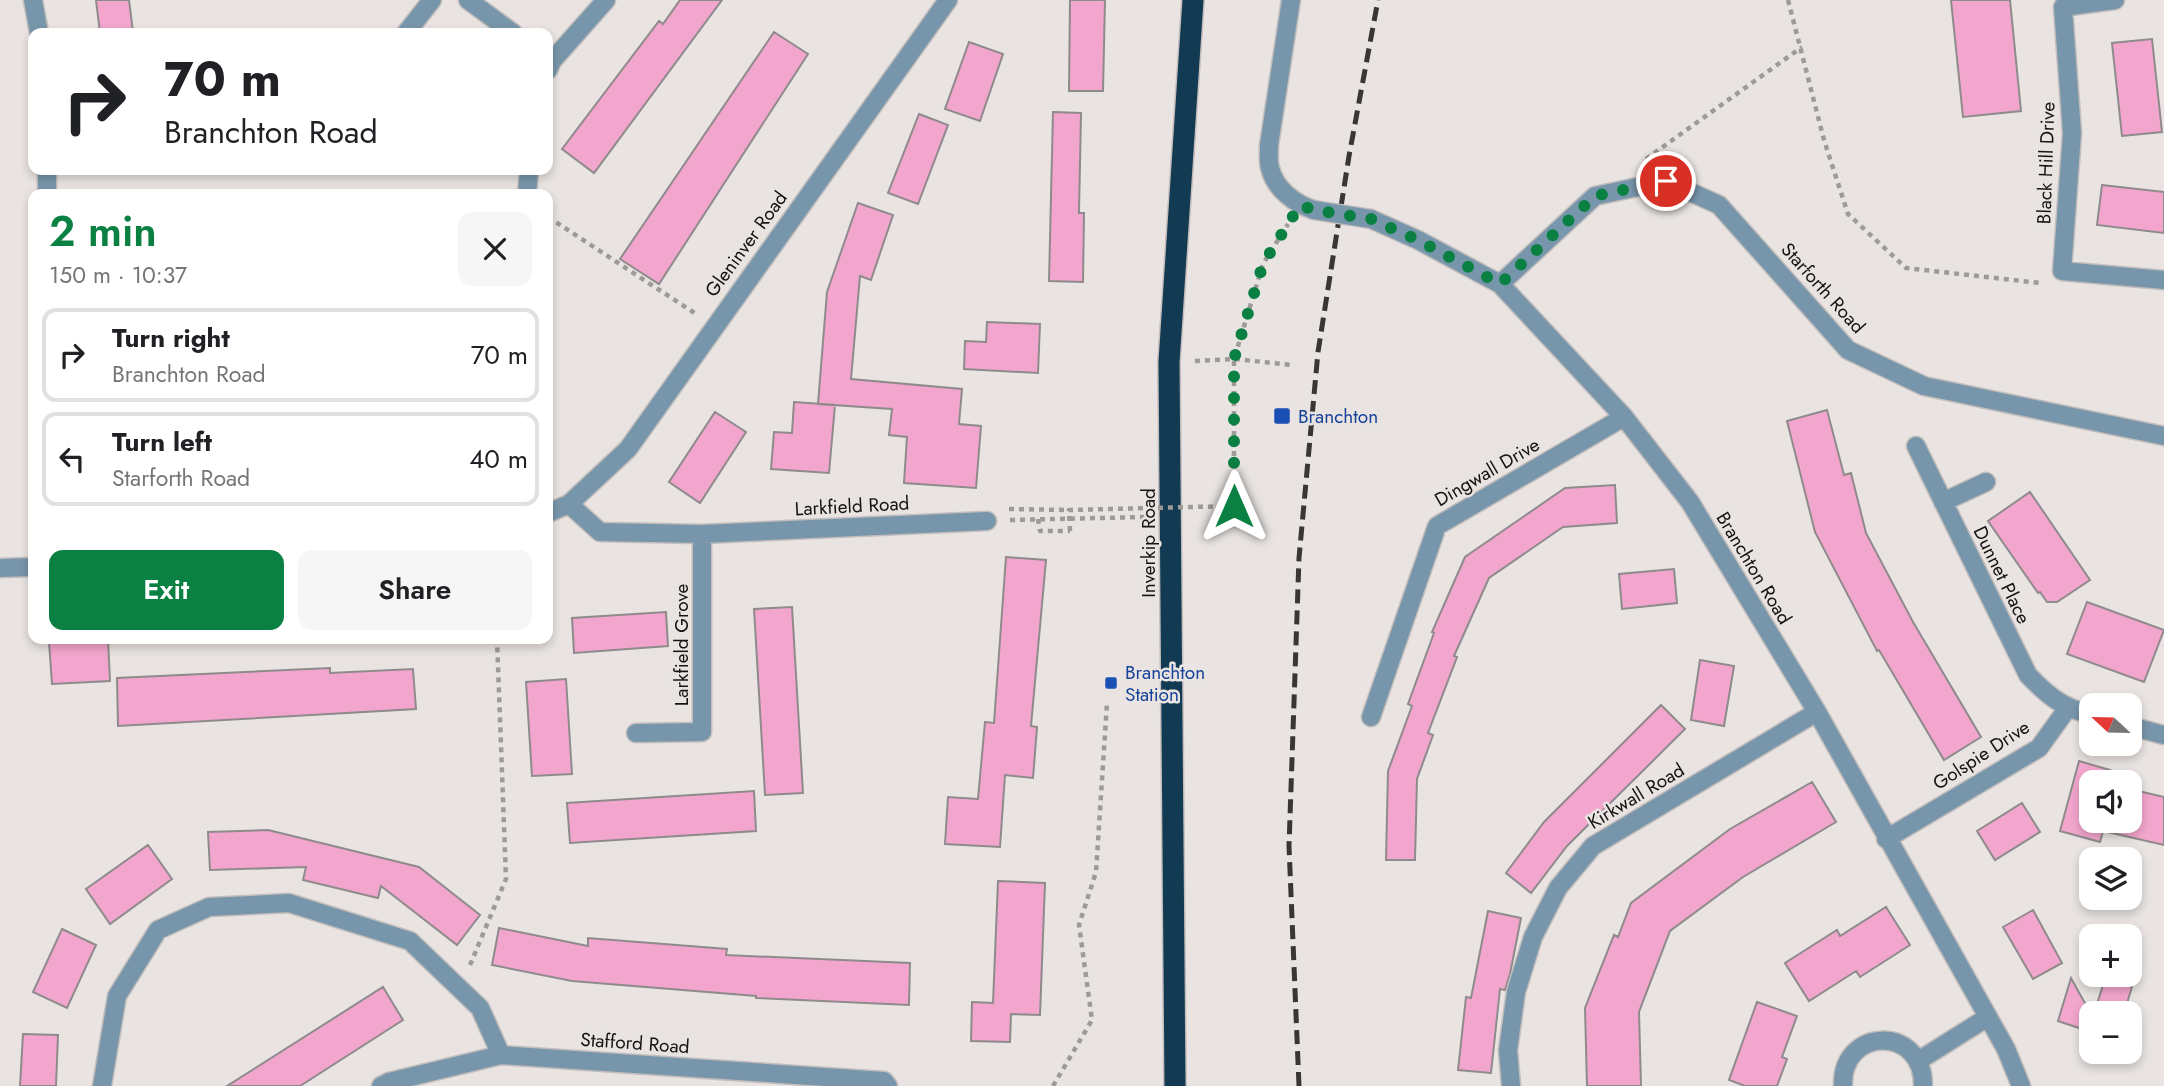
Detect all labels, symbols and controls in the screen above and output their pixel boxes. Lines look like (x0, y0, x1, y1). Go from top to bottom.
text: 70 m (164, 44, 281, 114)
icon: right (49, 56, 140, 147)
street label: Black Hill Drive (2030, 101, 2062, 225)
text: Branchton Road (164, 109, 378, 155)
pin (1636, 151, 1696, 211)
icon: arrive (1647, 162, 1685, 200)
street label: Gleninver Road (698, 186, 794, 302)
text: 2 min (49, 201, 157, 262)
button: close (458, 212, 532, 286)
street label: Starforth Road (1775, 237, 1871, 339)
text: 150 m · 10:37 (49, 258, 187, 292)
text: Turn right (112, 319, 230, 357)
icon: right (53, 336, 91, 374)
text: 70 m (471, 336, 528, 374)
text: Branchton Road (112, 357, 266, 391)
place label: Branchton (1298, 403, 1378, 430)
marker: Branchton (1272, 406, 1292, 426)
text: Turn left (112, 423, 212, 461)
street label: Dingwall Drive (1429, 431, 1545, 513)
icon: left (53, 440, 91, 478)
text: 40 m (469, 440, 528, 478)
text: Starforth Road (112, 461, 250, 495)
position arrow (1197, 469, 1271, 543)
street label: Inverkip Road (1135, 488, 1162, 598)
street label: Larkfield Road (794, 490, 910, 522)
street label: Branchton Road (1710, 507, 1798, 629)
street label: Dunnet Place (1967, 522, 2037, 629)
button: Exit (49, 550, 284, 630)
button: Share (298, 550, 532, 630)
street label: Larkfield Grove (668, 584, 695, 706)
place label: Branchton Station (1125, 659, 1205, 708)
marker: Branchton Station (1103, 675, 1119, 691)
north arrow (2079, 693, 2142, 756)
map controls (2079, 693, 2142, 1064)
street label: Golspie Drive (1927, 713, 2035, 796)
street label: Kirkwall Road (1583, 757, 1689, 835)
button: sound (2079, 770, 2142, 833)
button: layers (2079, 847, 2142, 910)
button: + (2079, 924, 2142, 987)
button: − (2079, 1001, 2142, 1064)
street label: Stafford Road (579, 1026, 691, 1060)

